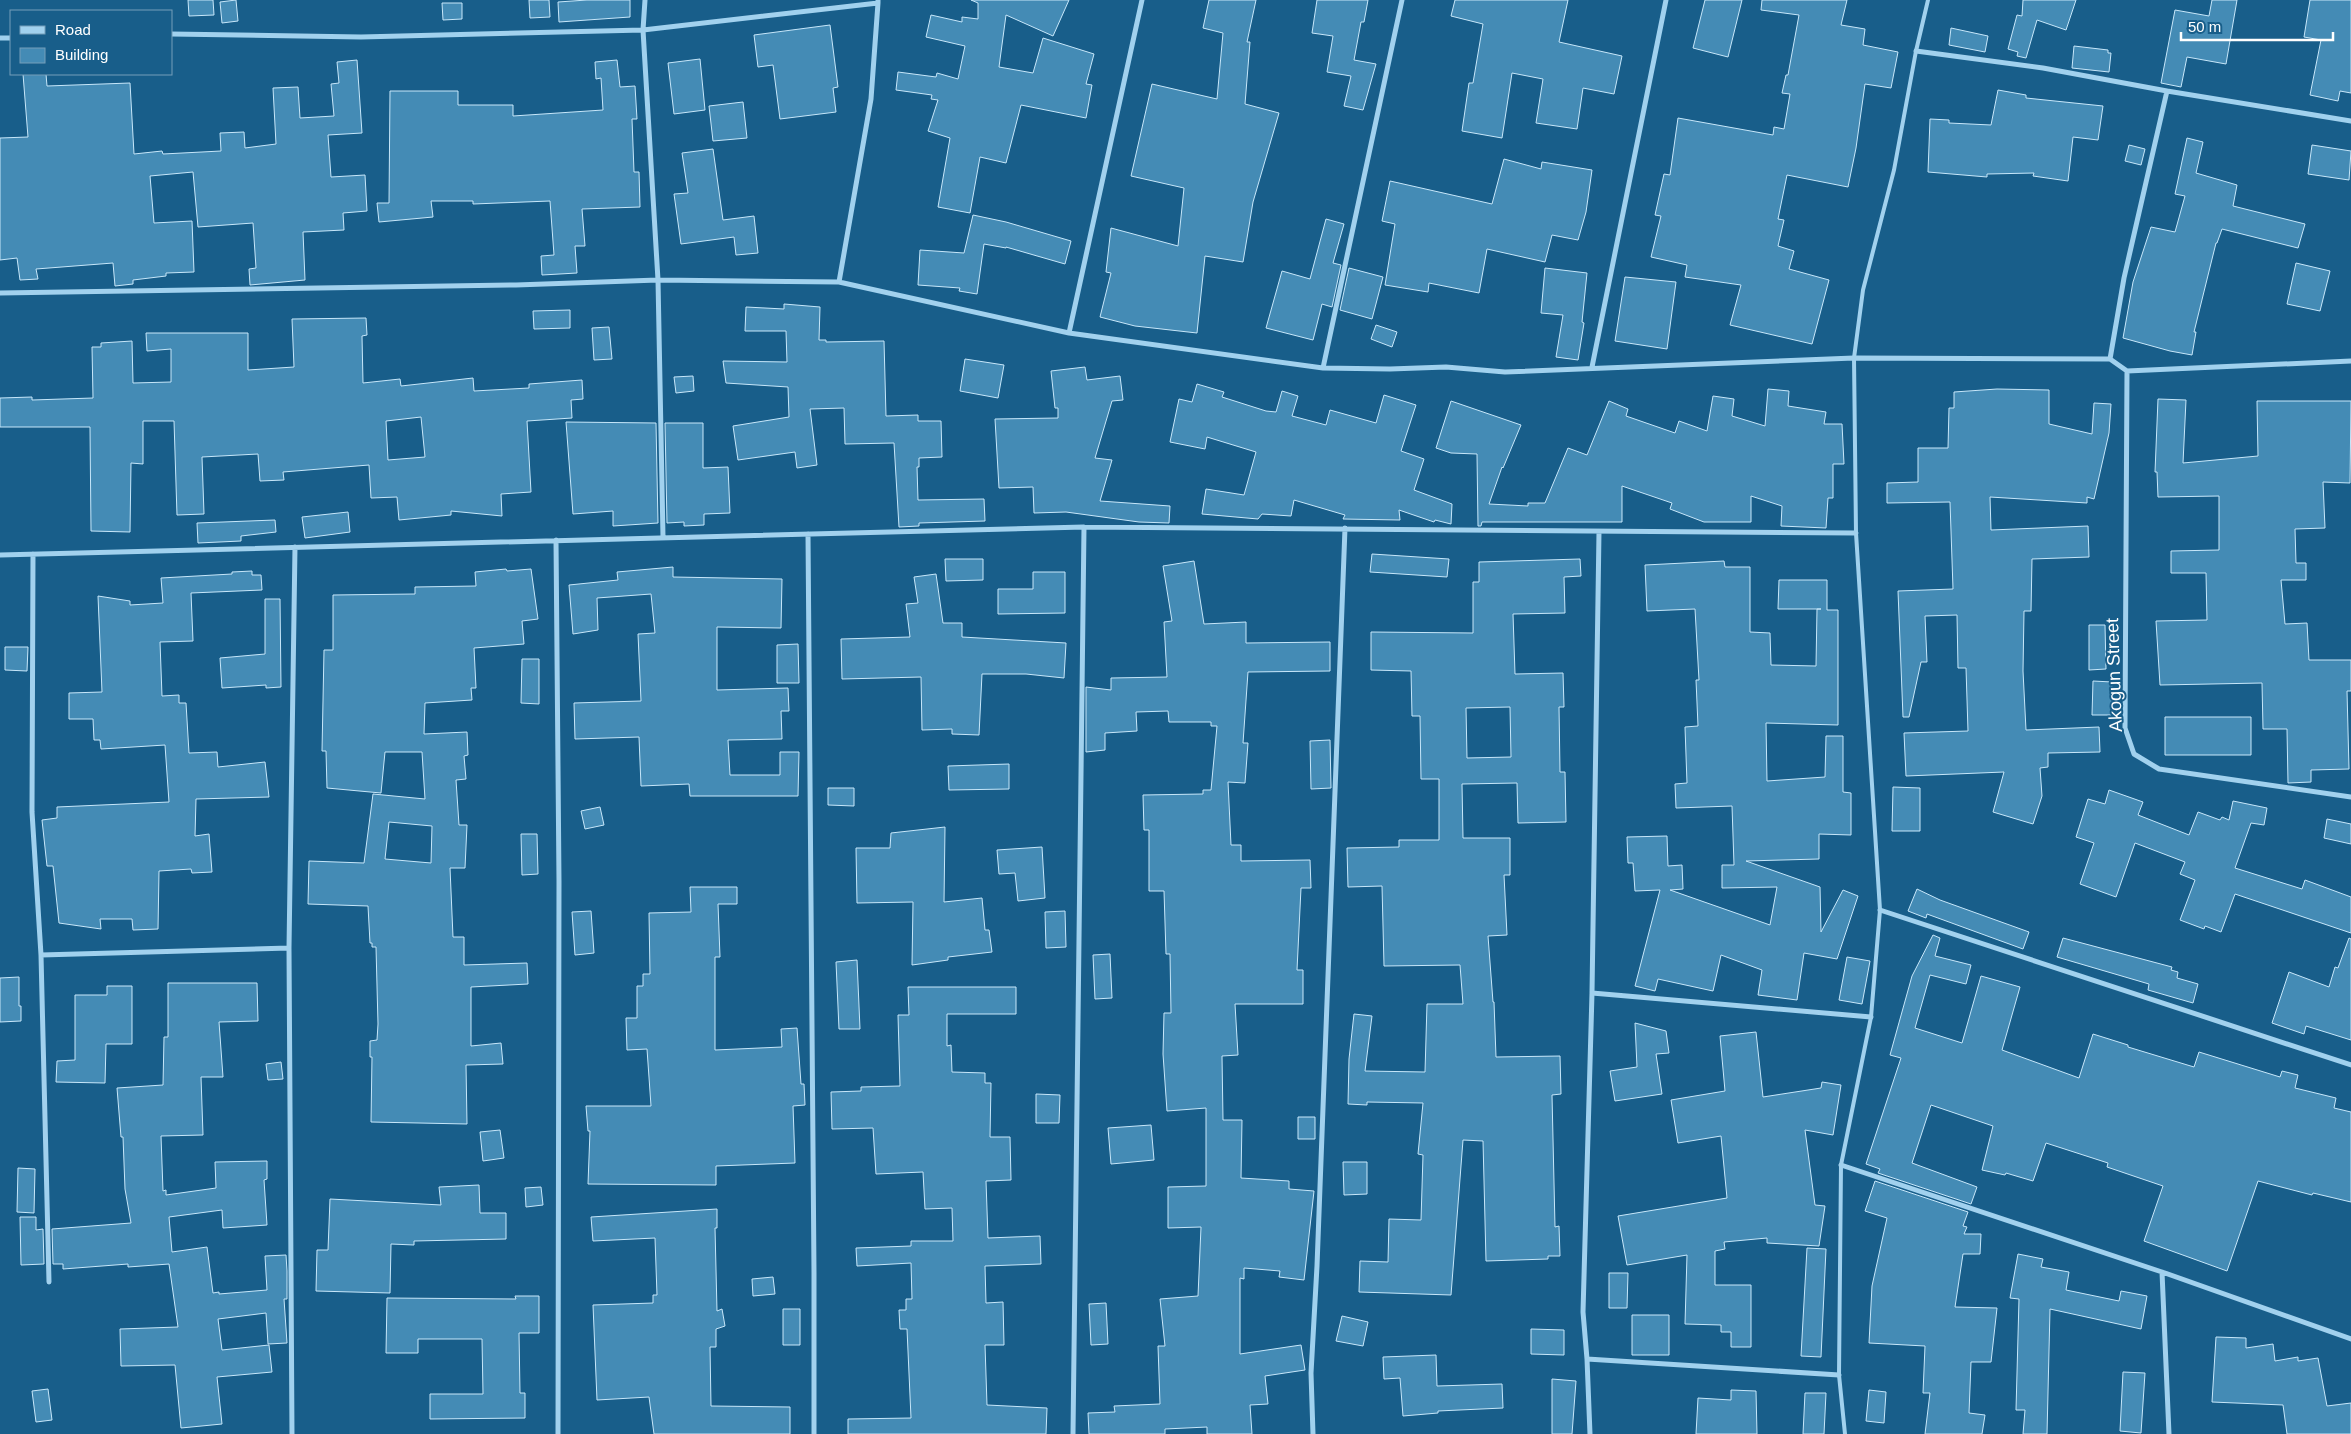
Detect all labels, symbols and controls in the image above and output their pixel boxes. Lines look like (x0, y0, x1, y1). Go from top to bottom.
legend (10, 10, 172, 75)
scale bar (2181, 10, 2334, 42)
text: 50 m (2188, 18, 2221, 35)
text: Road (55, 21, 91, 38)
text: Building (55, 46, 108, 63)
street label: Akogun Street (2102, 618, 2126, 732)

